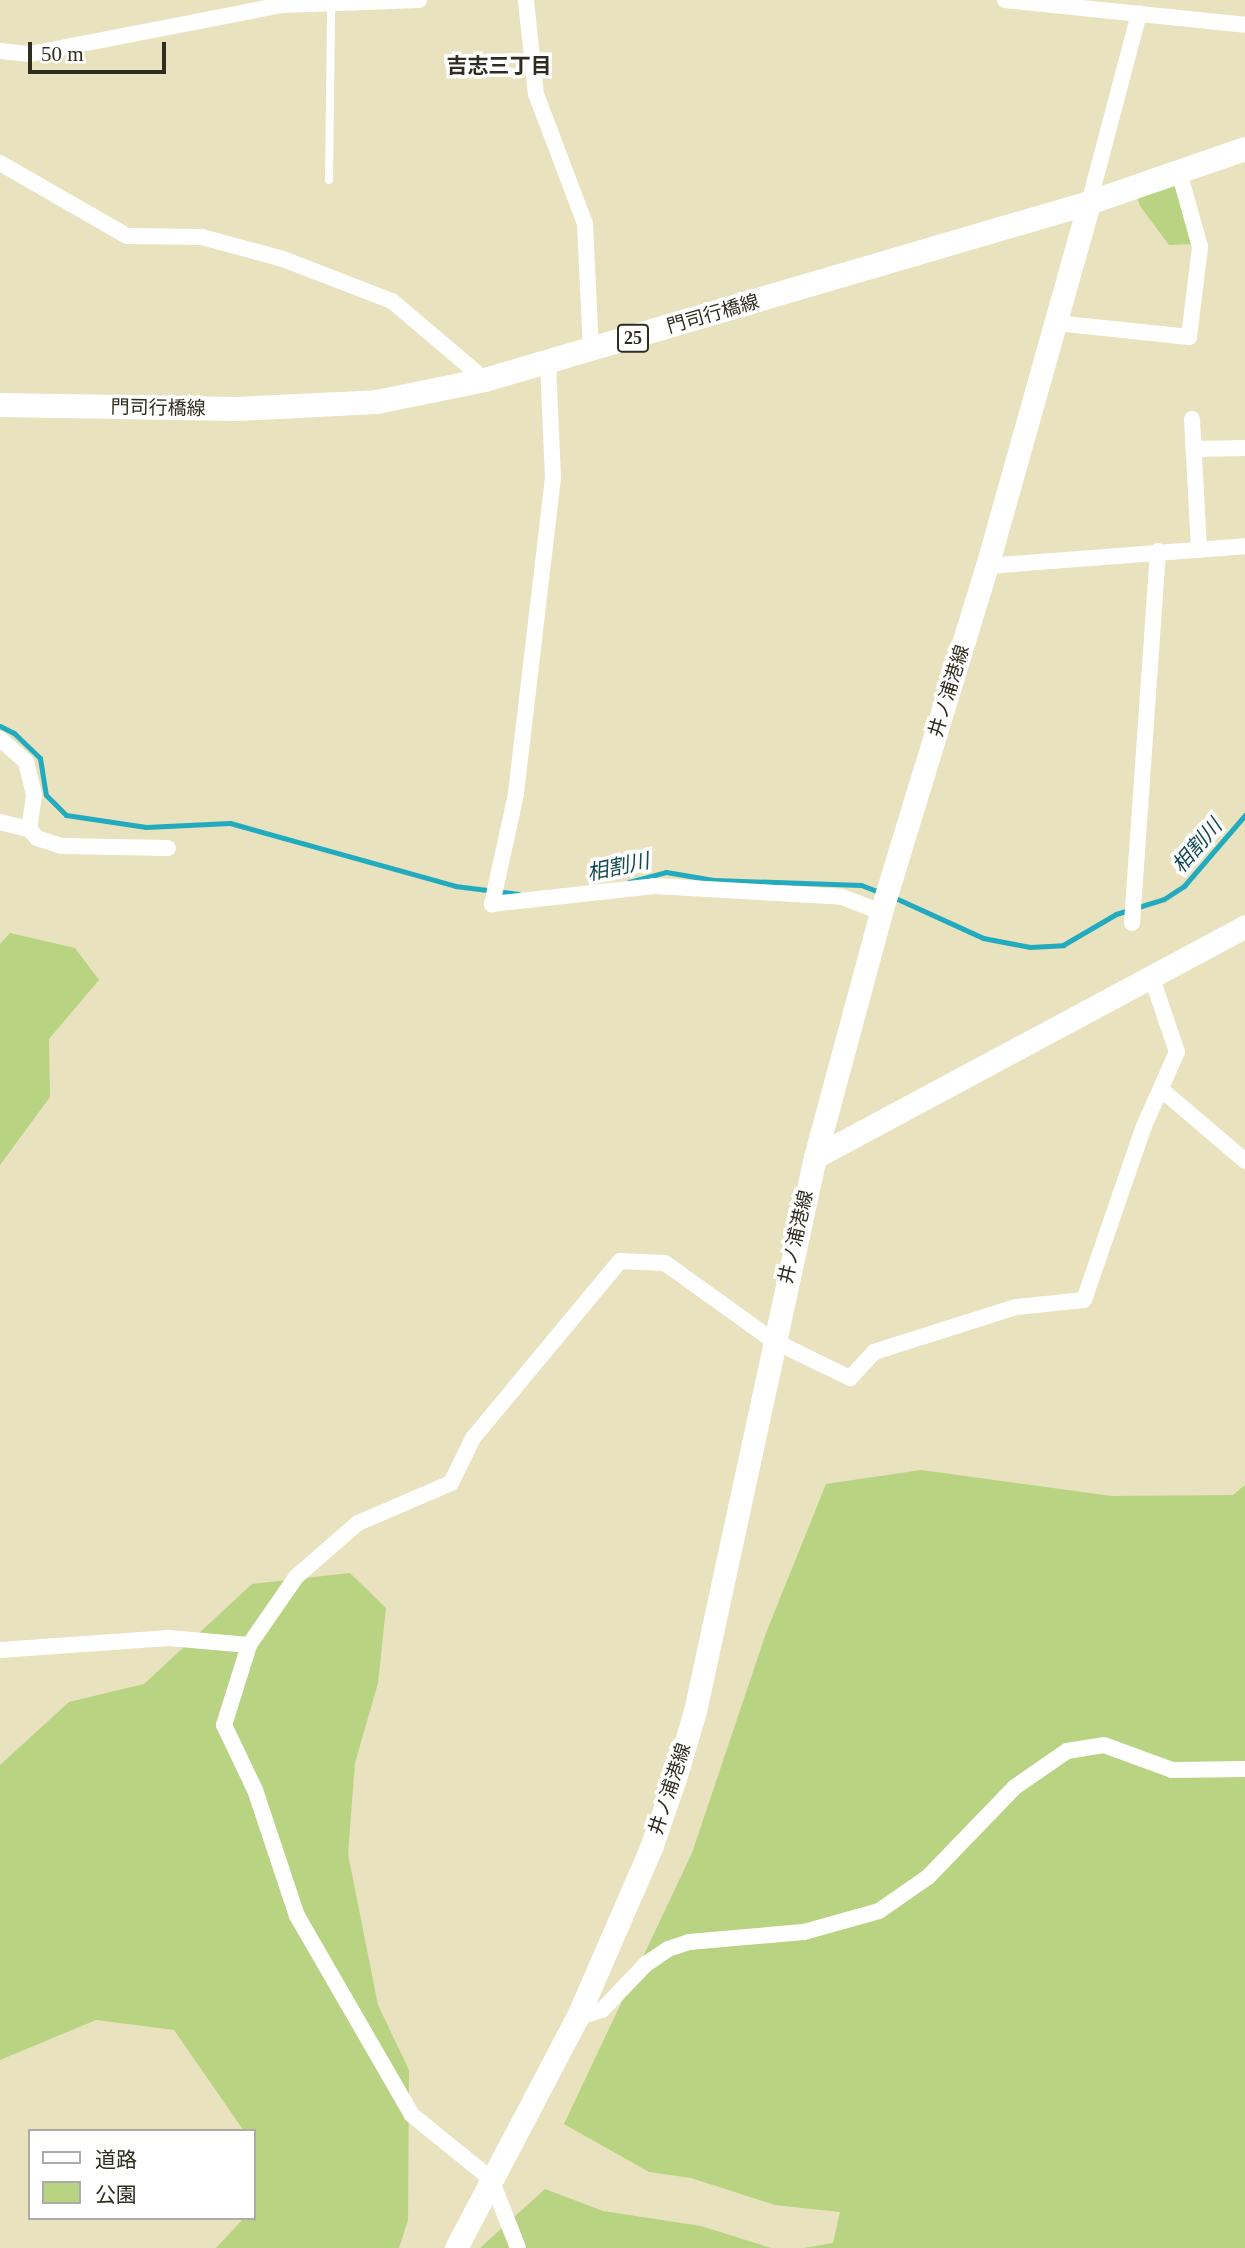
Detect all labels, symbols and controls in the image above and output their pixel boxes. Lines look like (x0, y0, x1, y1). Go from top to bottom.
scale bar (32, 28, 170, 72)
text: 50 m (41, 42, 84, 66)
district label: 吉志三丁目 (447, 53, 551, 79)
street label: 門司行橋線 (664, 290, 762, 338)
road number: 25 (616, 324, 650, 352)
street label: 門司行橋線 (110, 396, 206, 420)
street label: 井ノ浦港線 (924, 642, 974, 740)
water label: 相割川 (1167, 814, 1227, 878)
water label: 相割川 (585, 848, 651, 886)
street label: 井ノ浦港線 (774, 1188, 818, 1286)
street label: 井ノ浦港線 (644, 1740, 696, 1838)
legend (28, 2129, 256, 2220)
text: 道路 (95, 2148, 137, 2172)
text: 公園 (95, 2183, 137, 2207)

